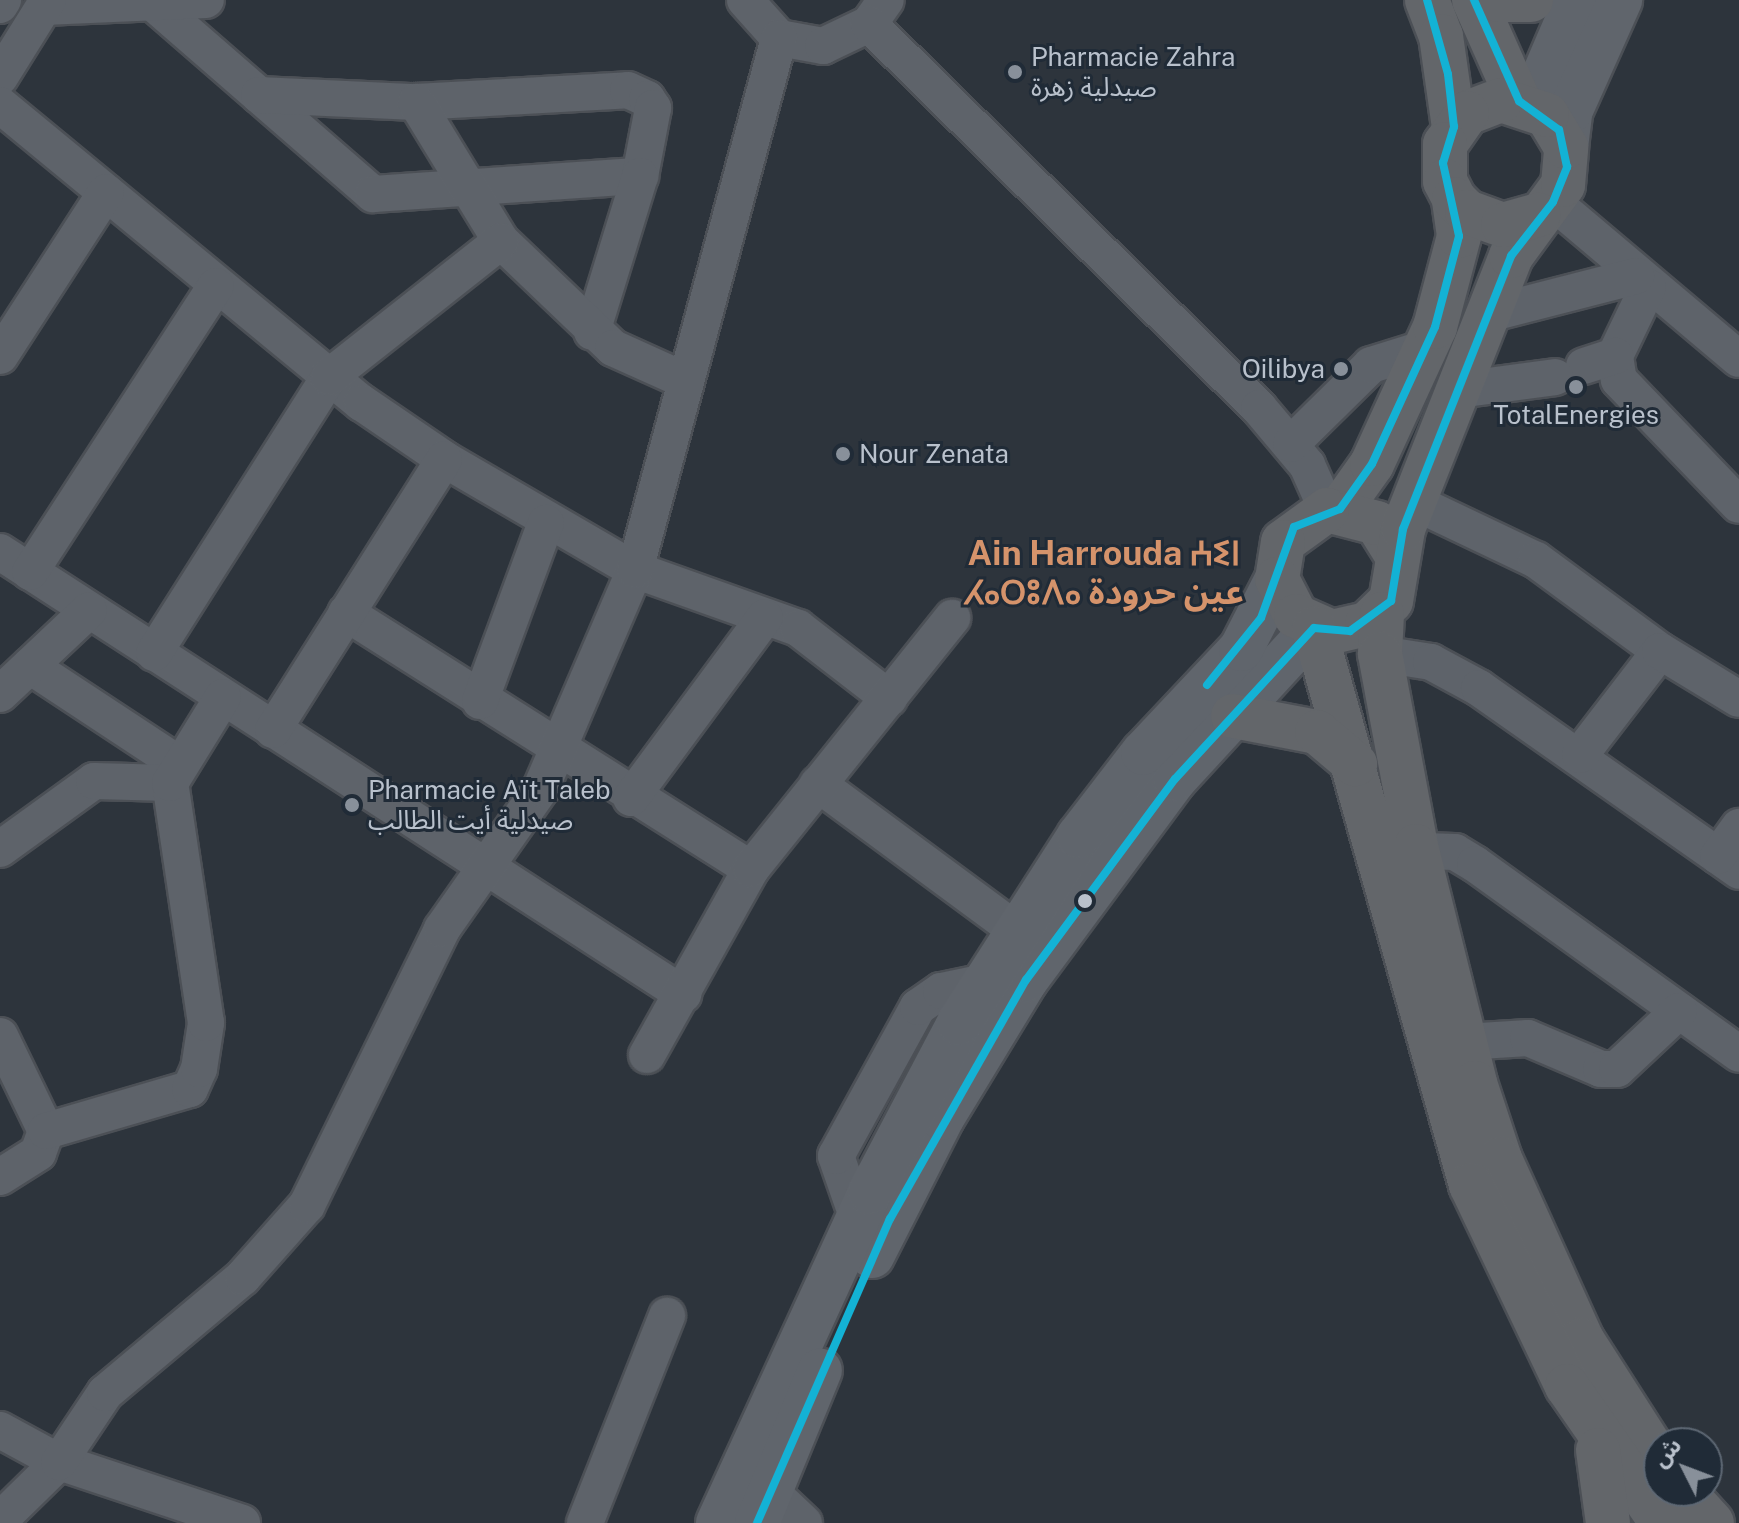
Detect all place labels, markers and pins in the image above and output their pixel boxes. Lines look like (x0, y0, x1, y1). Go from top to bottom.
place label: Pharmacie Zahra صيدلية زهرة (1031, 41, 1235, 102)
marker: Pharmacie Zahra صيدلية زهرة (1006, 63, 1024, 81)
place label: Oilibya (1242, 353, 1325, 385)
marker: Oilibya (1332, 360, 1350, 378)
marker: TotalEnergies (1567, 378, 1585, 396)
place label: TotalEnergies (1493, 399, 1659, 431)
place label: Nour Zenata (859, 438, 1009, 470)
marker: Nour Zenata (834, 445, 852, 463)
place label: Pharmacie Aït Taleb صيدلية أيت الطالب (368, 774, 611, 836)
marker: Pharmacie Aït Taleb صيدلية أيت الطالب (343, 796, 361, 814)
unlabelled marker (1077, 893, 1093, 909)

